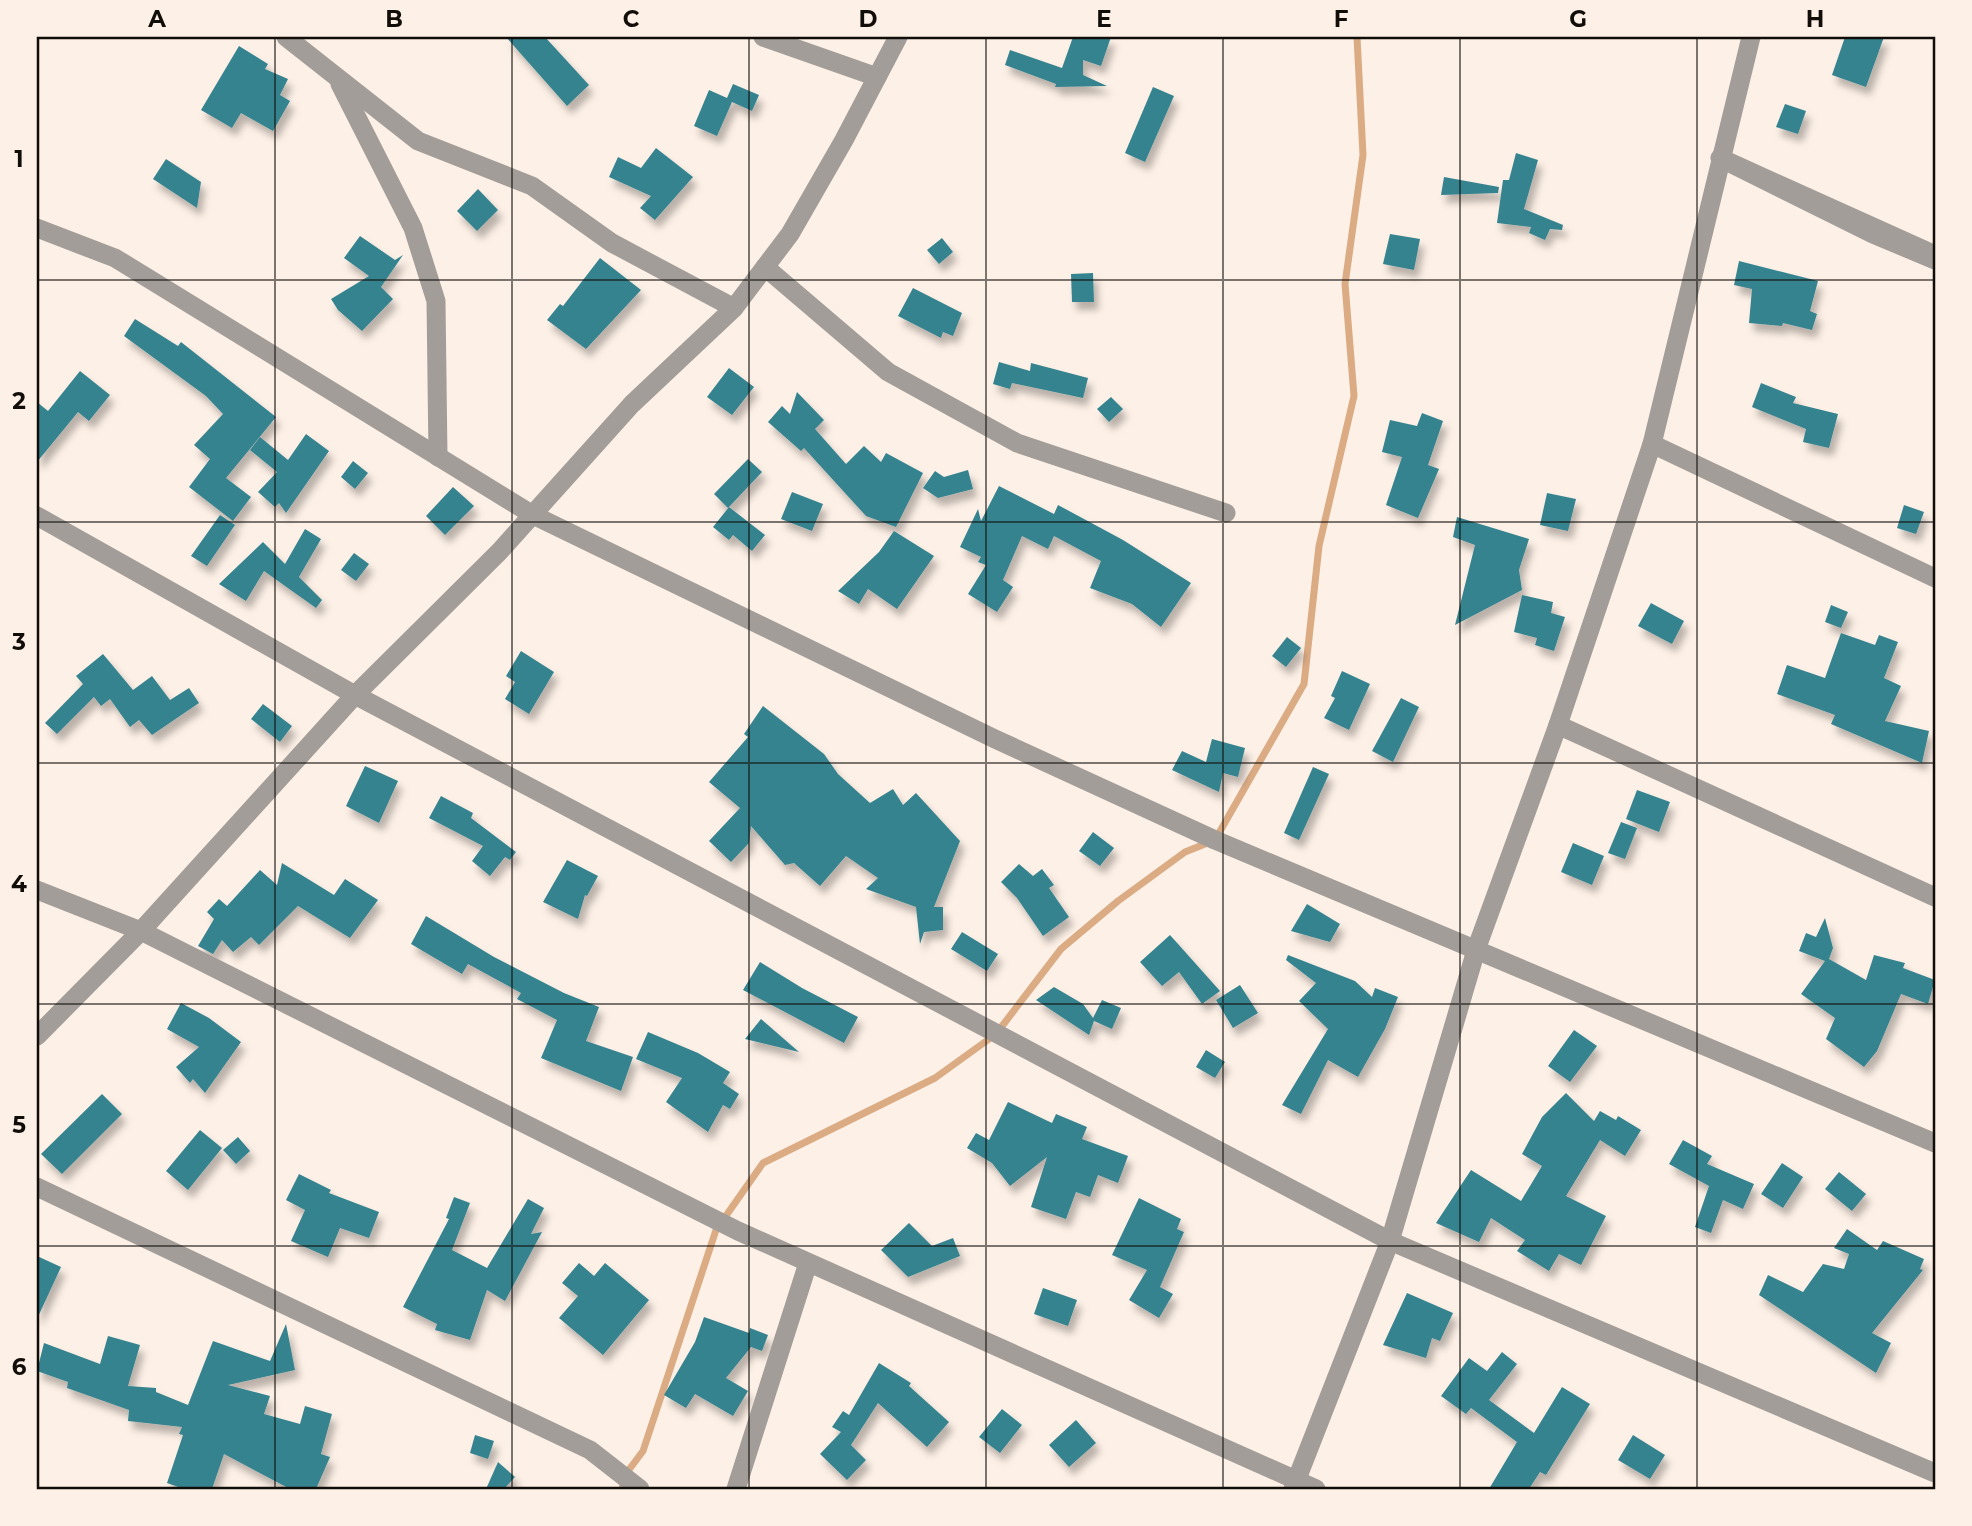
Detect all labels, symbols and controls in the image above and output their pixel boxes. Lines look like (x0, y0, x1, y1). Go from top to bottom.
text: A (147, 5, 166, 33)
text: B (385, 5, 403, 33)
text: C (623, 5, 640, 33)
text: D (859, 5, 878, 33)
text: E (1096, 5, 1112, 33)
text: F (1334, 5, 1349, 33)
text: G (1569, 5, 1587, 33)
text: H (1806, 5, 1824, 33)
text: 1 (14, 145, 24, 173)
text: 2 (12, 387, 26, 415)
text: 3 (11, 628, 26, 656)
text: 4 (11, 870, 27, 898)
text: 5 (12, 1111, 26, 1139)
text: 6 (12, 1353, 27, 1381)

